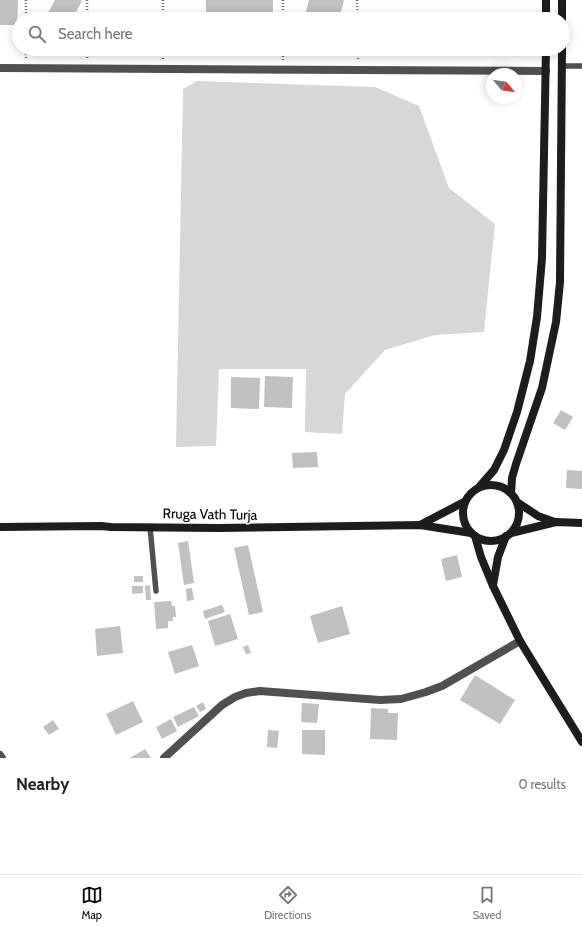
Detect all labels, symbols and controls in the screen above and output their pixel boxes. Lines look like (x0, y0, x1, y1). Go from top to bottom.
search box (12, 12, 570, 56)
icon: search (26, 23, 48, 45)
text: Search here (58, 25, 133, 43)
north arrow (486, 68, 522, 104)
street label: Rruga Vath Turja (163, 504, 258, 524)
text: Nearby (16, 774, 69, 794)
text: 0 results (518, 776, 566, 792)
tab: Map (81, 884, 103, 922)
tab: Directions (264, 884, 311, 922)
tab: Saved (473, 884, 501, 922)

